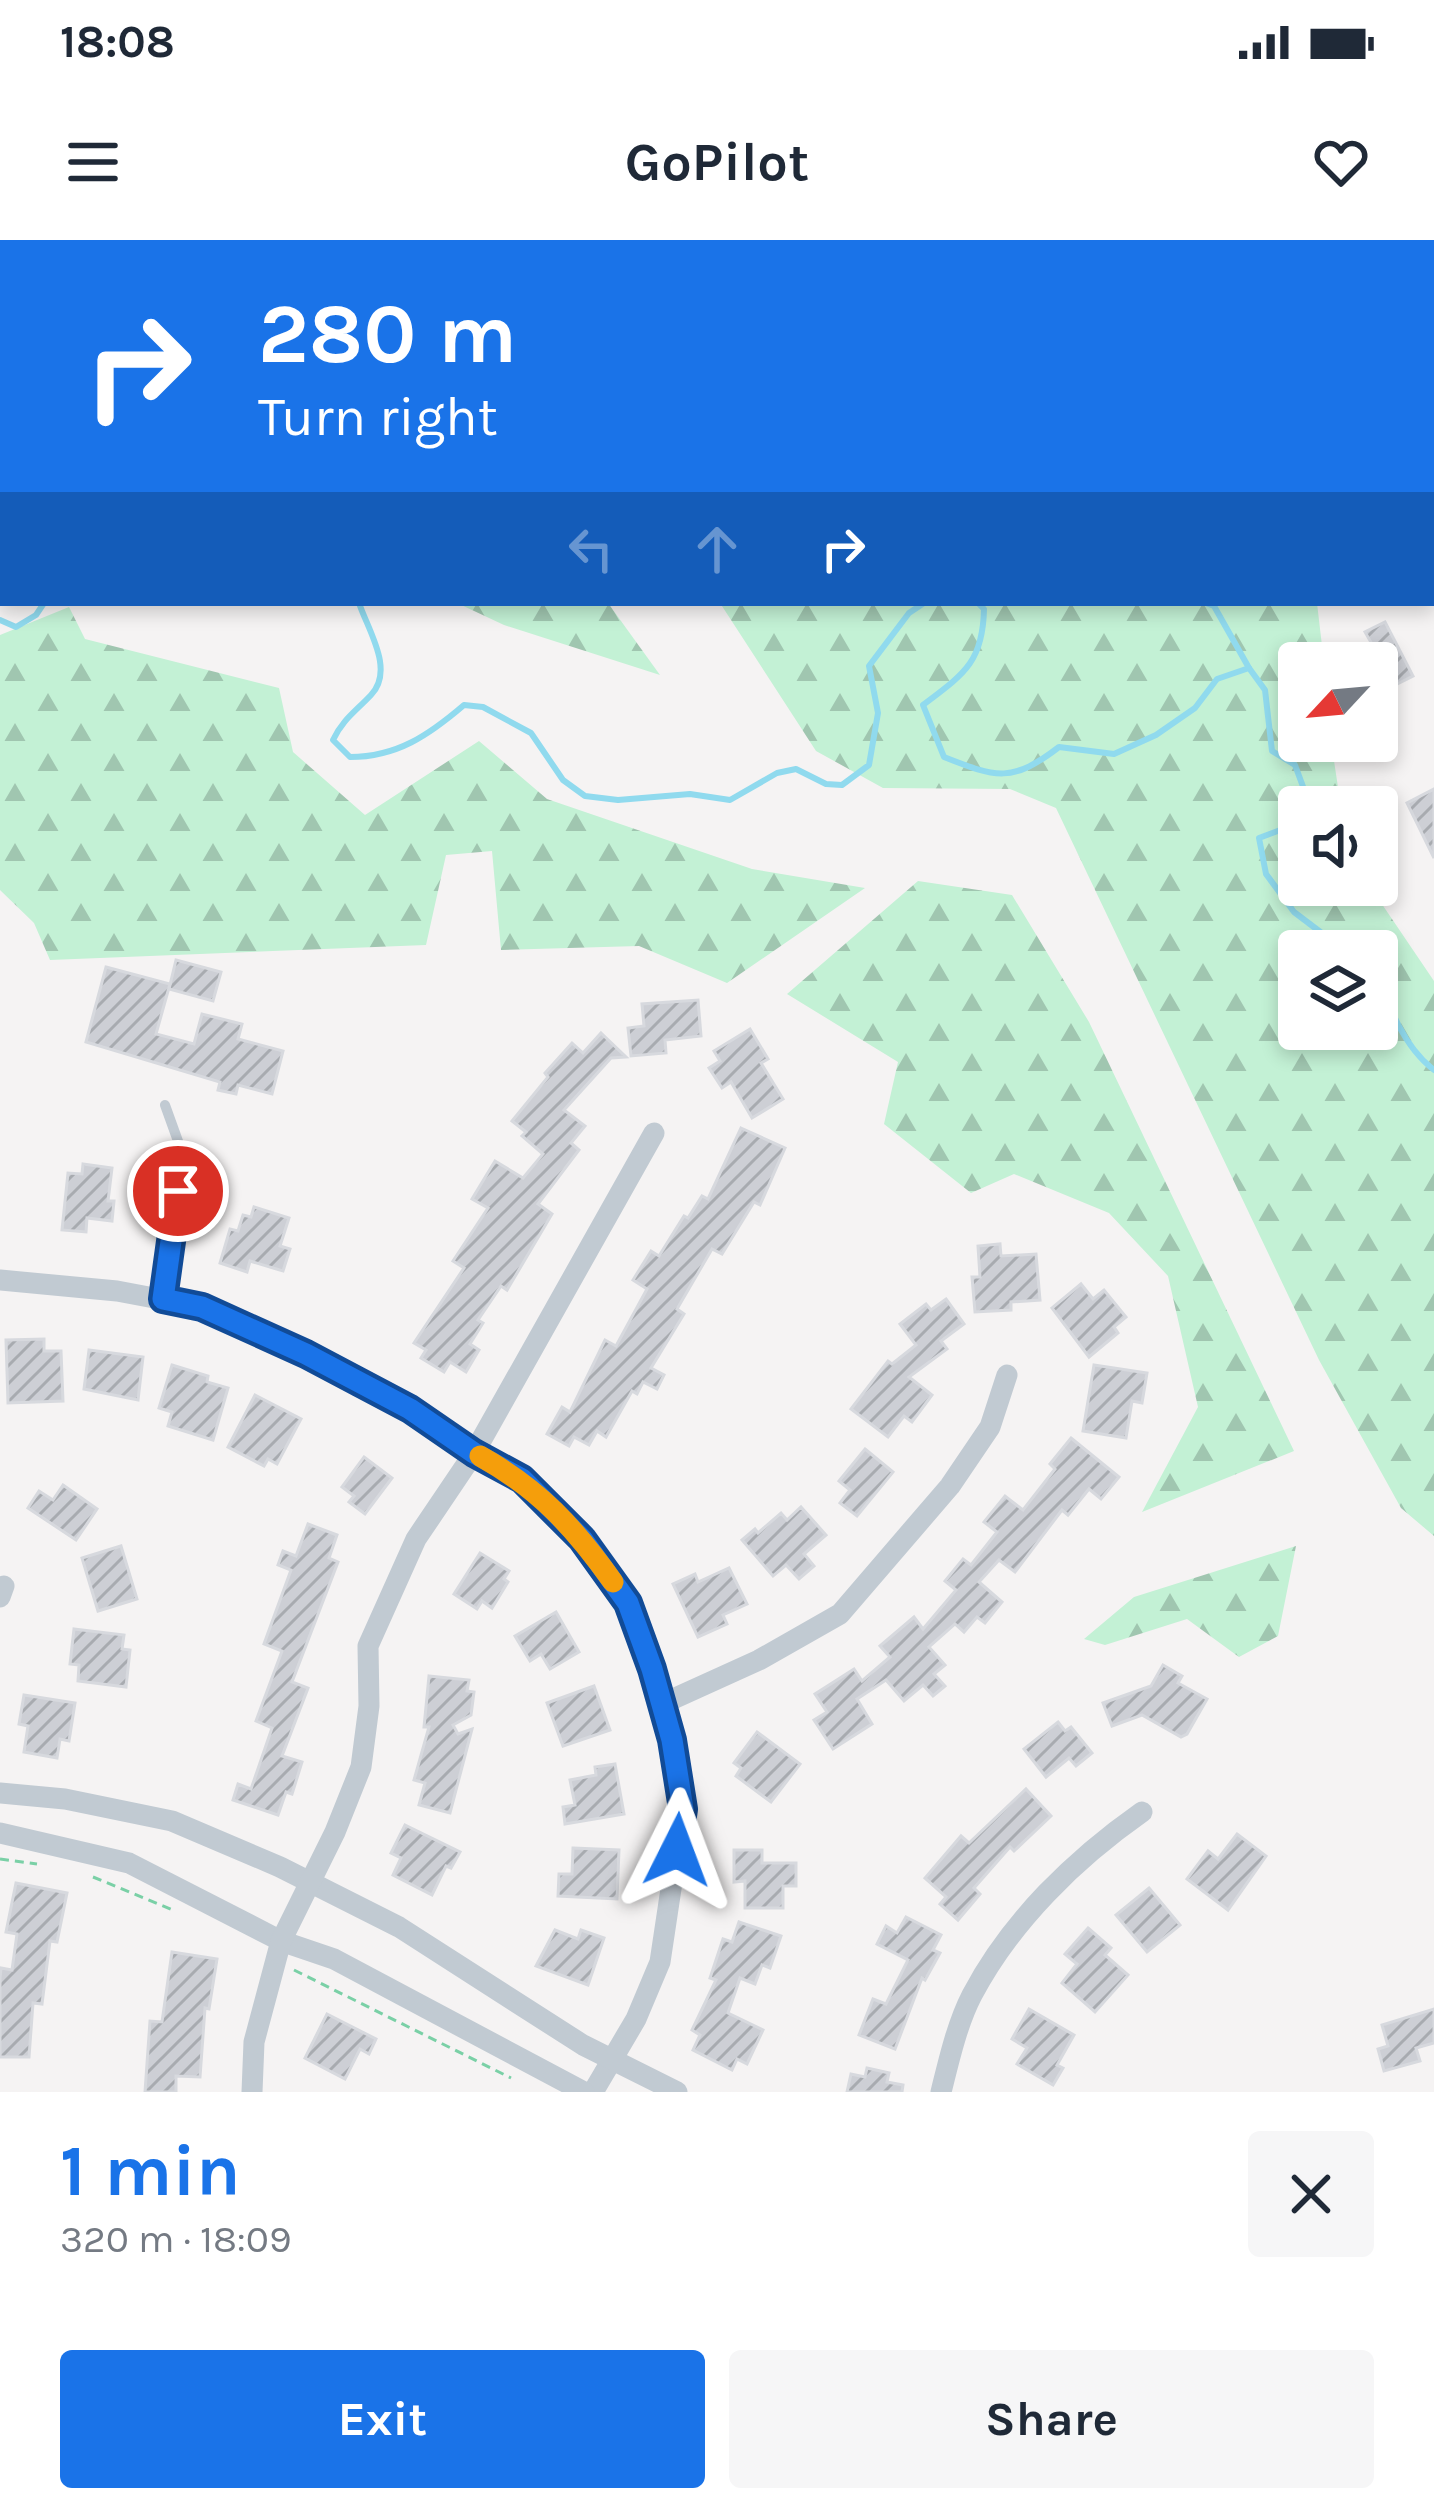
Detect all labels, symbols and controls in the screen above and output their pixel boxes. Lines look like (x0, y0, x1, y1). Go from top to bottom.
text: 18:08 (60, 16, 175, 68)
icon: menu (60, 129, 126, 195)
icon: heart (1308, 129, 1374, 195)
text: GoPilot (625, 130, 809, 194)
text: 280 m (258, 285, 517, 383)
icon: right (60, 288, 216, 444)
text: Turn right (258, 385, 498, 449)
icon: left (558, 516, 624, 582)
icon: ahead (684, 516, 750, 582)
icon: right (810, 516, 876, 582)
north arrow (1278, 642, 1398, 762)
map controls (1278, 642, 1398, 1050)
button: sound (1278, 786, 1398, 906)
button: layers (1278, 930, 1398, 1050)
pin (127, 1140, 229, 1242)
icon: arrive (145, 1158, 211, 1224)
position arrow (614, 1787, 740, 1913)
text: 1 min (60, 2129, 241, 2213)
button: close (1248, 2131, 1374, 2257)
text: 320 m · 18:09 (60, 2216, 292, 2262)
button: Exit (60, 2350, 705, 2488)
button: Share (729, 2350, 1374, 2488)

